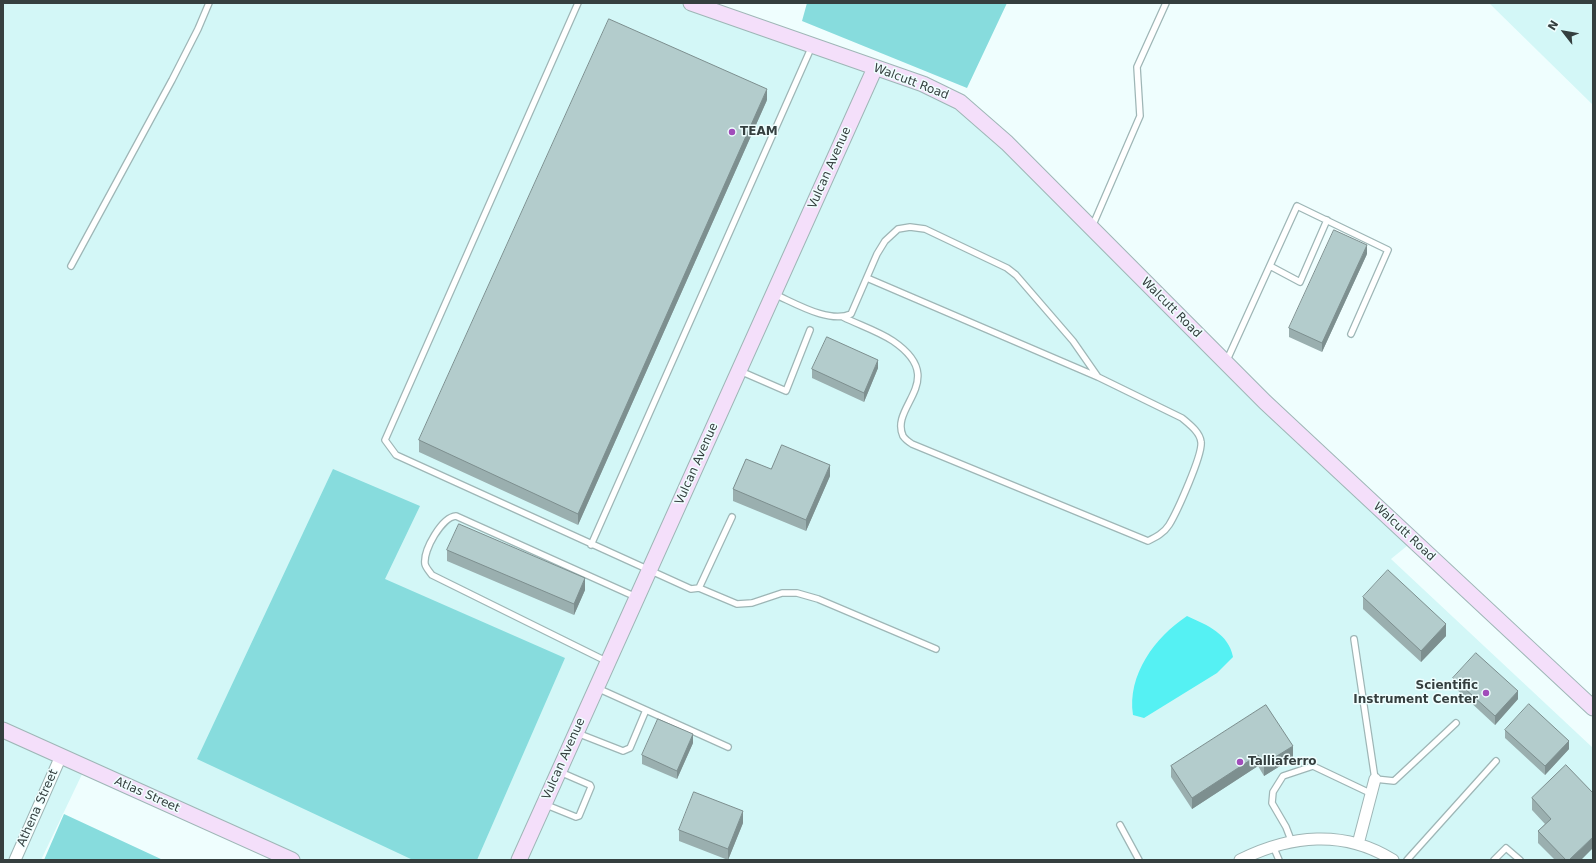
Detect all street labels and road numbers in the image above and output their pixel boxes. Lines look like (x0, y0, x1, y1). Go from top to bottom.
street label: Walcutt Road (871, 61, 951, 103)
street label: Vulcan Avenue (805, 125, 855, 211)
street label: Walcutt Road (1138, 275, 1204, 341)
street label: Vulcan Avenue (672, 421, 722, 507)
street label: Walcutt Road (1370, 500, 1438, 564)
street label: Vulcan Avenue (539, 716, 589, 802)
street label: Athena Street (15, 767, 61, 849)
street label: Atlas Street (112, 774, 182, 816)

